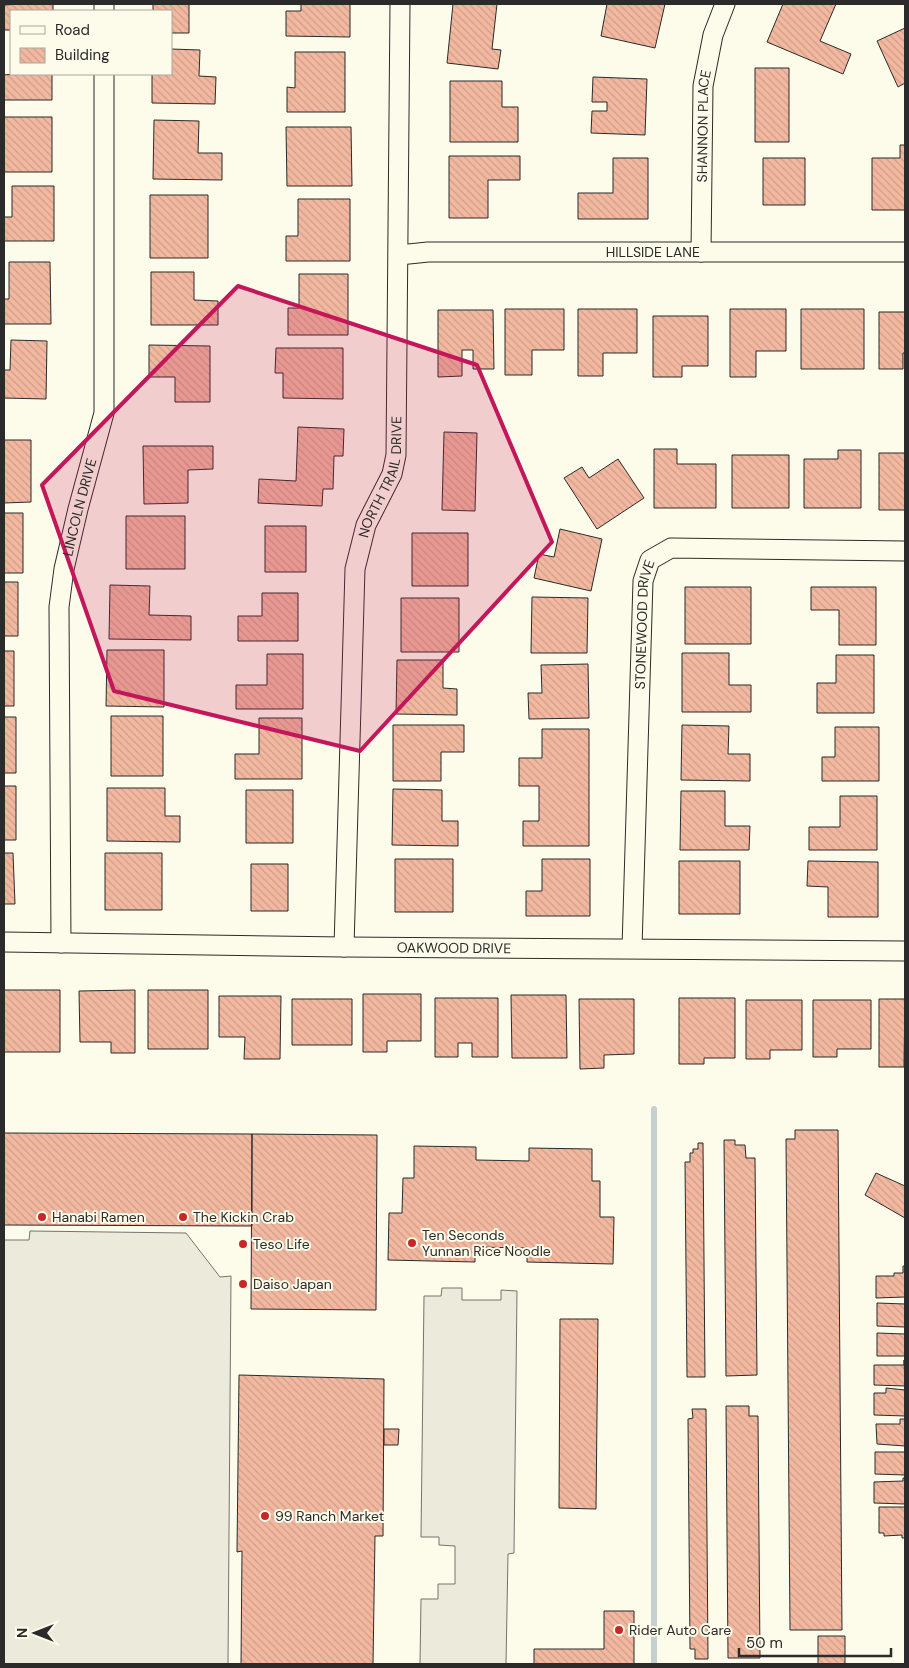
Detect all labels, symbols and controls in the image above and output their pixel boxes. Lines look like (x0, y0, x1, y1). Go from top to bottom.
legend (10, 10, 172, 75)
text: Road (55, 20, 90, 40)
text: Building (55, 45, 110, 65)
street label: SHANNON PLACE (693, 68, 715, 183)
street label: HILLSIDE LANE (606, 243, 700, 261)
street label: NORTH TRAIL DRIVE (354, 416, 405, 540)
street label: LINCOLN DRIVE (58, 456, 100, 558)
street label: STONEWOOD DRIVE (631, 557, 659, 690)
street label: OAKWOOD DRIVE (397, 938, 511, 957)
place label: Hanabi Ramen (52, 1208, 145, 1226)
place label: The Kickin Crab (193, 1208, 294, 1226)
marker: Hanabi Ramen (36, 1211, 48, 1223)
marker: The Kickin Crab (177, 1211, 189, 1223)
place label: Ten Seconds Yunnan Rice Noodle (422, 1226, 551, 1260)
place label: Teso Life (253, 1235, 310, 1253)
marker: Ten Seconds Yunnan Rice Noodle (406, 1237, 418, 1249)
marker: Teso Life (237, 1238, 249, 1250)
place label: Daiso Japan (253, 1275, 332, 1293)
marker: Daiso Japan (237, 1278, 249, 1290)
place label: 99 Ranch Market (275, 1507, 384, 1525)
marker: 99 Ranch Market (259, 1510, 271, 1522)
north arrow (10, 1608, 60, 1658)
place label: Rider Auto Care (629, 1621, 731, 1639)
marker: Rider Auto Care (613, 1624, 625, 1636)
scale bar (739, 1626, 892, 1658)
text: N (13, 1628, 31, 1638)
text: 50 m (746, 1633, 783, 1653)

